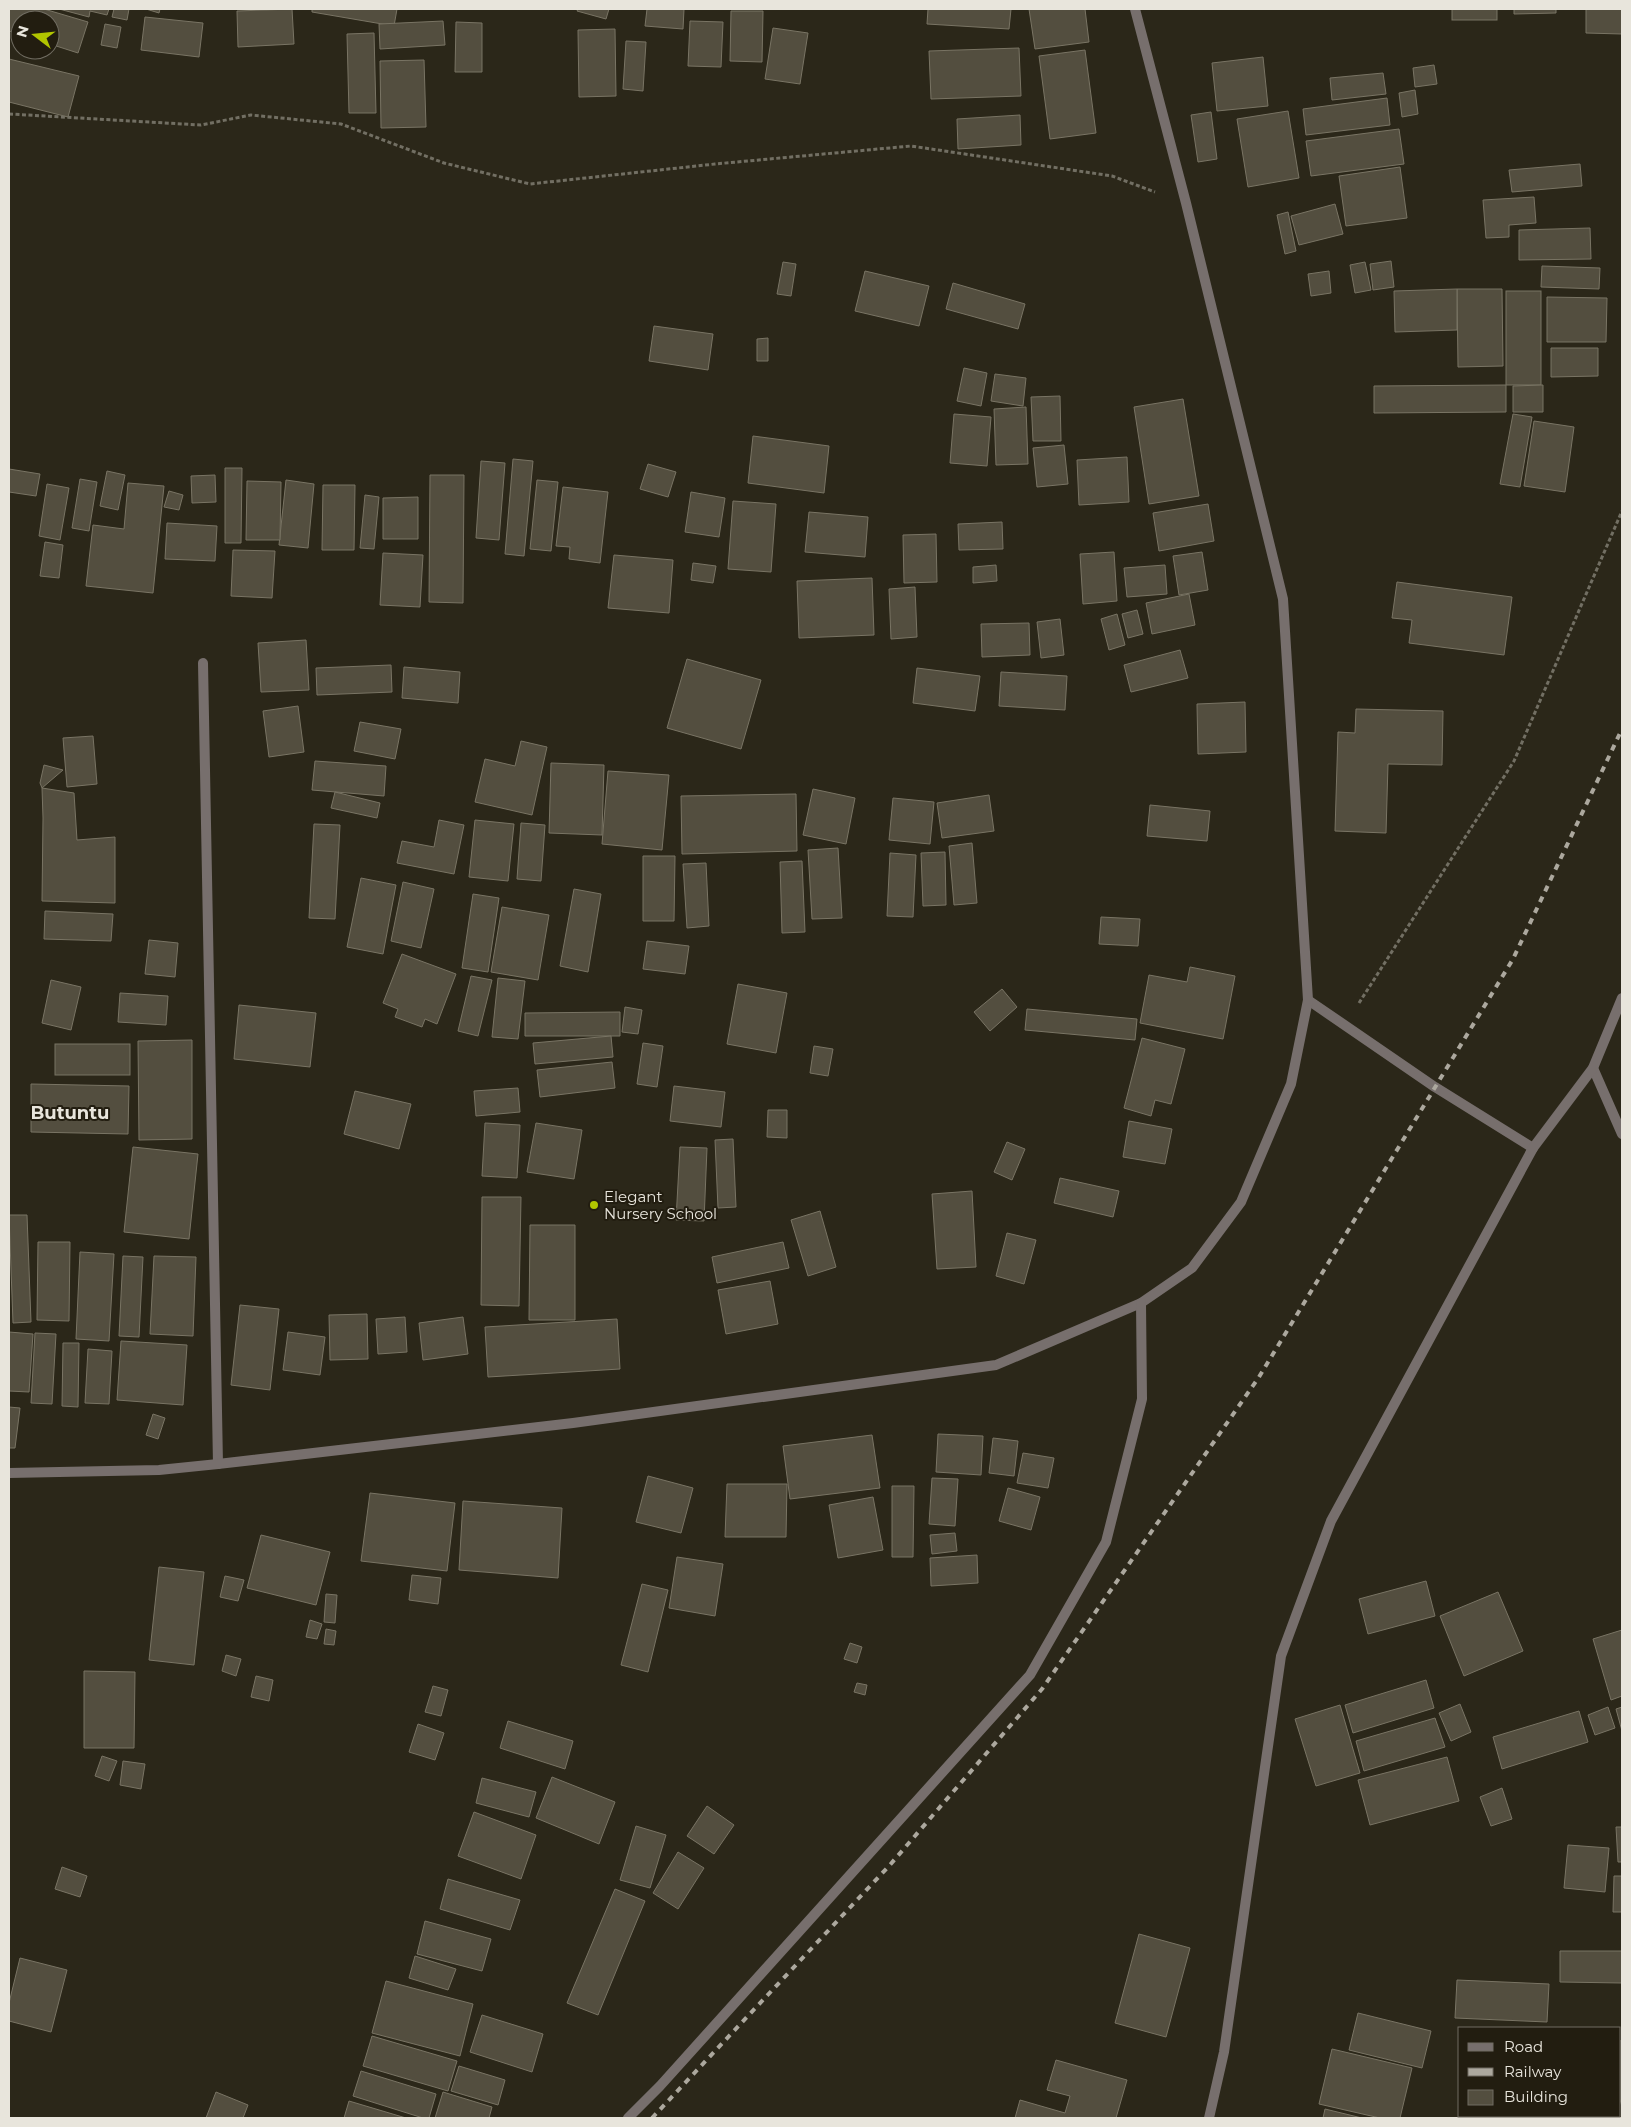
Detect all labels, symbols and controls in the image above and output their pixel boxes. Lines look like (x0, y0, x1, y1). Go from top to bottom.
north arrow (10, 10, 60, 60)
text: N (12, 23, 33, 39)
district label: Butuntu (31, 1102, 109, 1124)
place label: Elegant Nursery School (604, 1187, 717, 1223)
marker: Elegant Nursery School (588, 1199, 600, 1211)
legend (1458, 2027, 1621, 2117)
text: Road (1504, 2037, 1543, 2056)
text: Railway (1504, 2062, 1562, 2081)
text: Building (1504, 2087, 1568, 2106)

